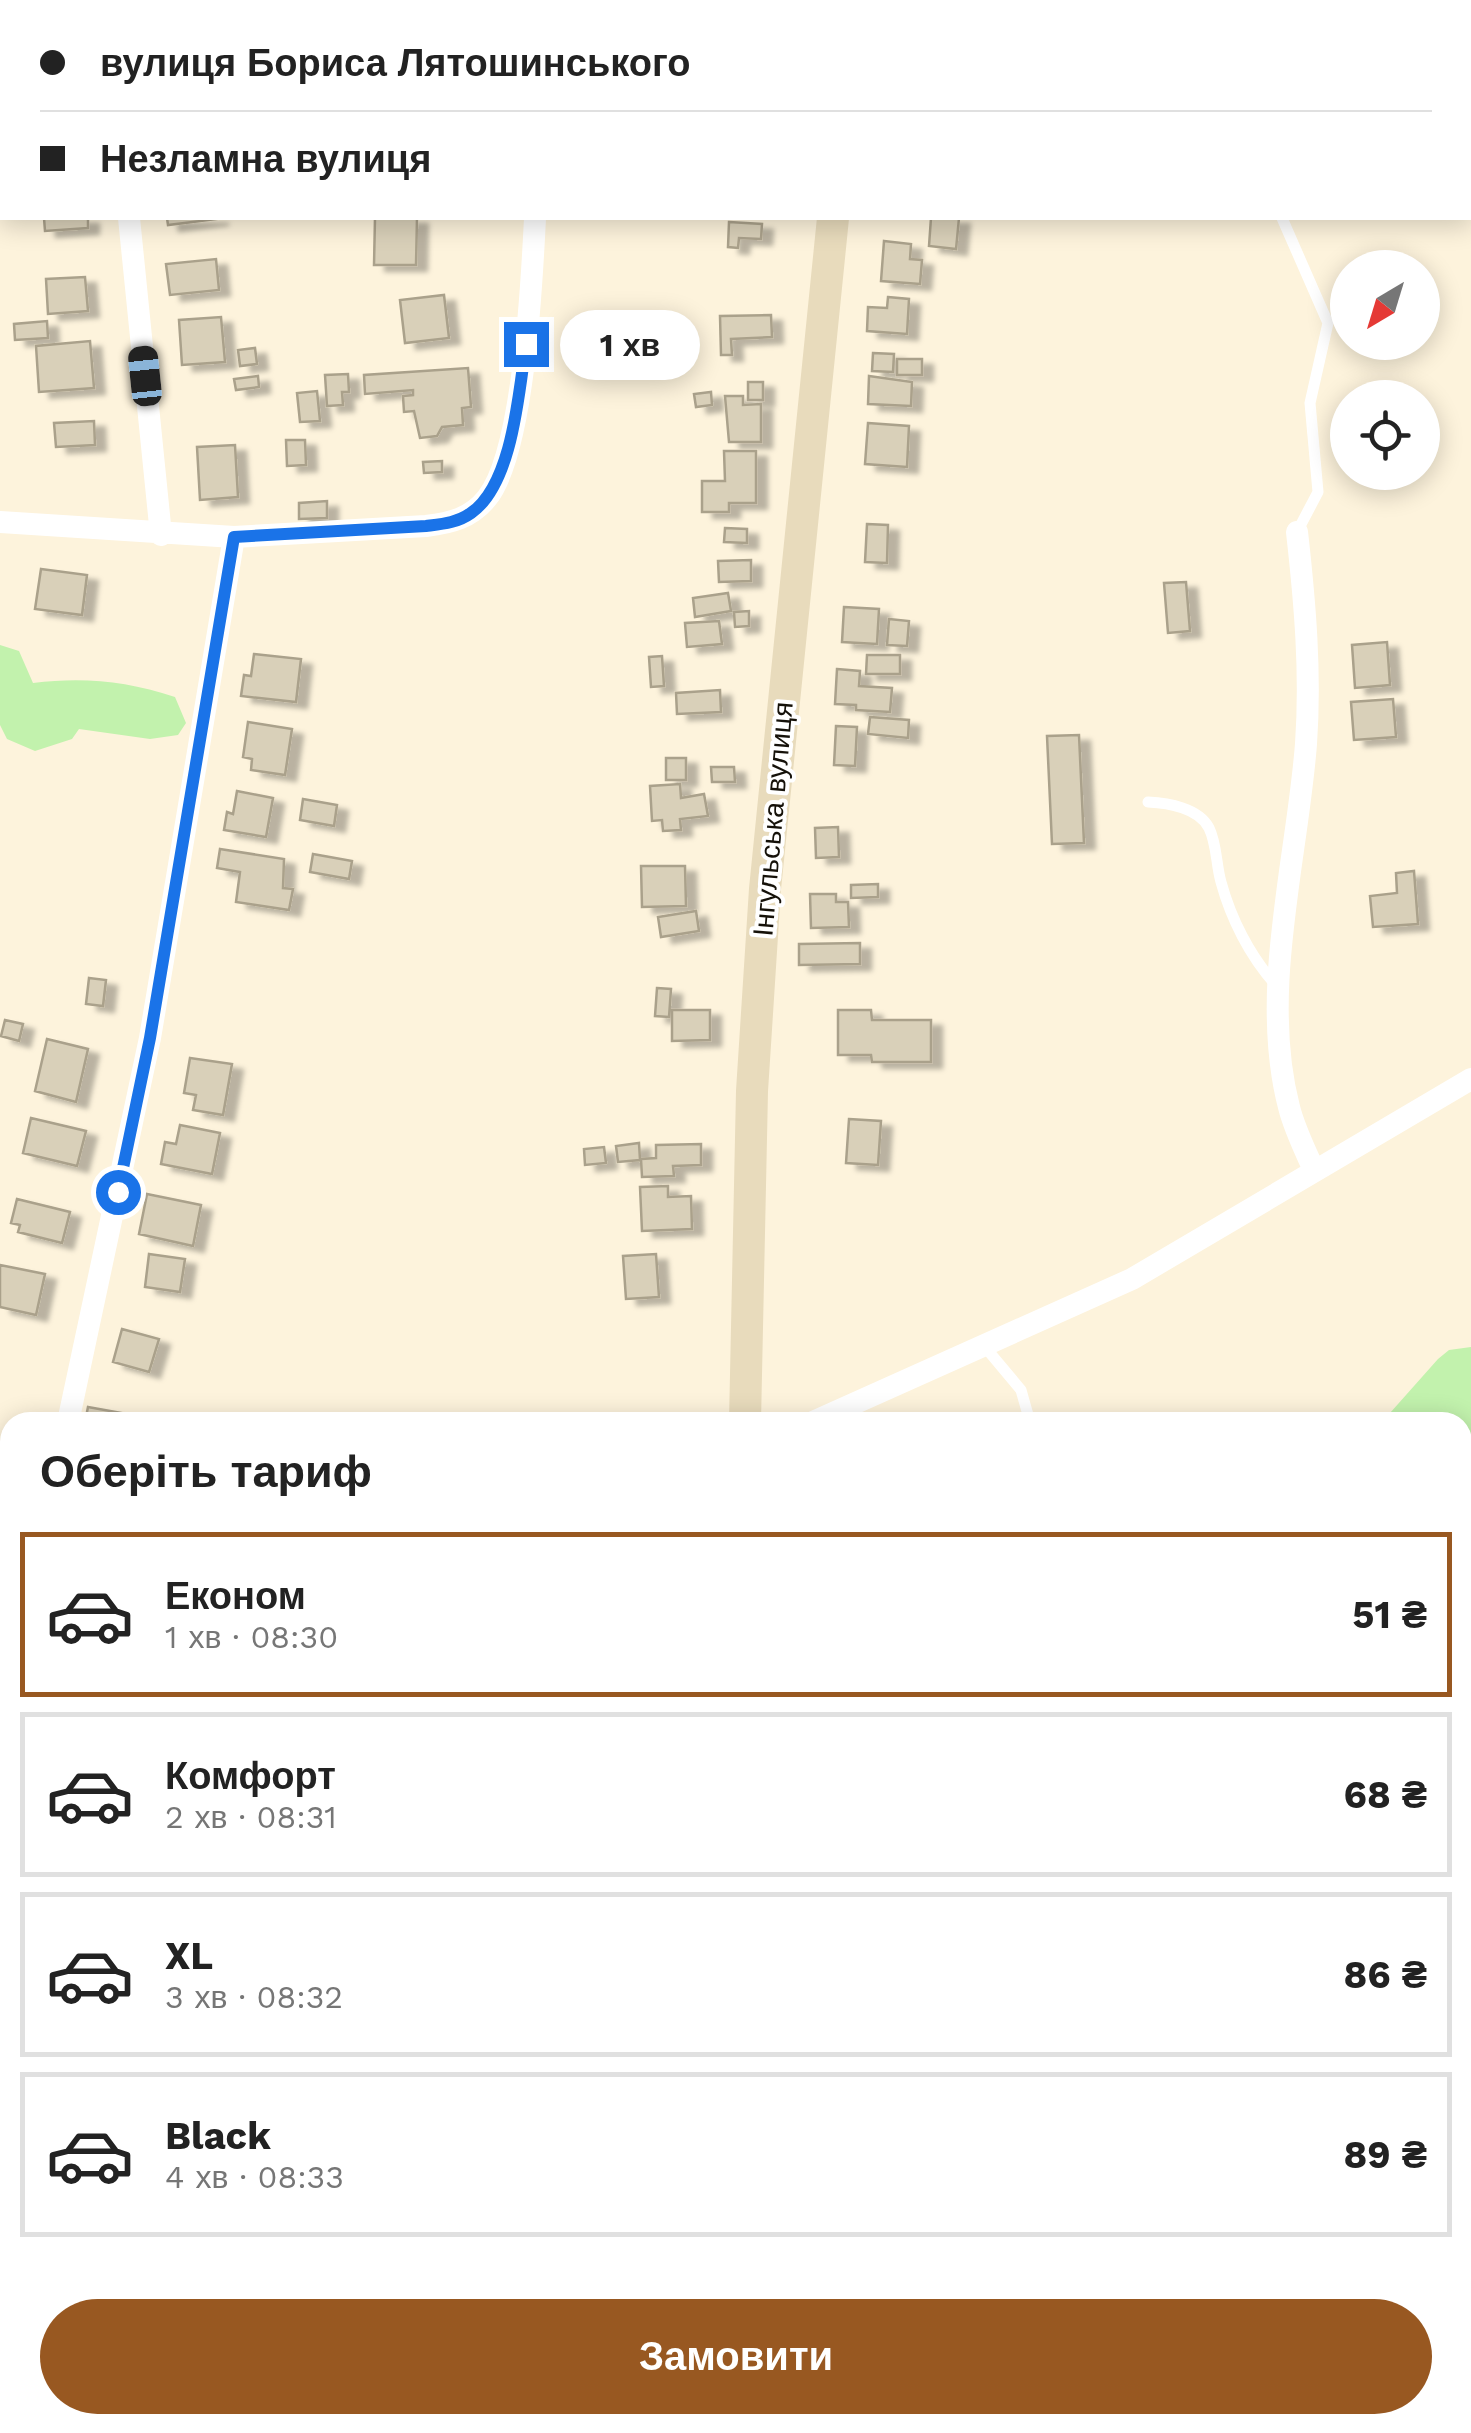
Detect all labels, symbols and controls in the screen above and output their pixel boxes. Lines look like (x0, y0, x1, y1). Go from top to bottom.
text: вулиця Бориса Лятошинського (100, 41, 691, 85)
text: Незламна вулиця (100, 137, 431, 181)
north arrow (1330, 250, 1440, 360)
map controls (1330, 250, 1440, 490)
callout: 1 хв (561, 309, 701, 379)
route end (504, 322, 549, 367)
text: 1 хв (600, 326, 660, 364)
car (127, 345, 163, 407)
button: locate (1330, 380, 1440, 490)
street label: Інгульська вулиця (746, 700, 800, 938)
route start (96, 1170, 141, 1215)
text: Оберіть тариф (40, 1445, 372, 1498)
icon: car (45, 1570, 135, 1660)
text: Економ (165, 1574, 306, 1618)
text: 51 ₴ (1352, 1593, 1427, 1637)
text: 1 хв · 08:30 (165, 1618, 338, 1656)
icon: car (45, 1750, 135, 1840)
text: Комфорт (165, 1754, 336, 1798)
text: 68 ₴ (1344, 1773, 1427, 1817)
text: 2 хв · 08:31 (165, 1798, 337, 1836)
icon: car (45, 1930, 135, 2020)
text: XL (165, 1934, 213, 1978)
text: 86 ₴ (1344, 1953, 1427, 1997)
text: 3 хв · 08:32 (165, 1978, 343, 2016)
icon: car (45, 2110, 135, 2200)
text: Black (165, 2114, 271, 2158)
text: 89 ₴ (1344, 2133, 1427, 2177)
text: 4 хв · 08:33 (165, 2158, 344, 2196)
button: Замовити (40, 2299, 1432, 2414)

